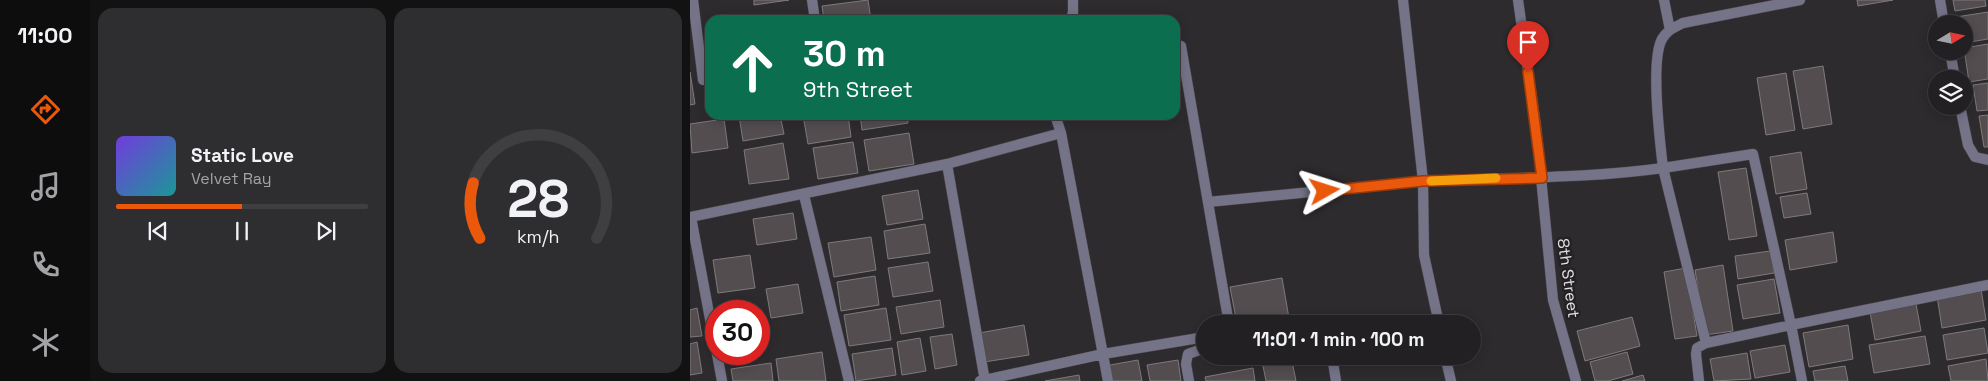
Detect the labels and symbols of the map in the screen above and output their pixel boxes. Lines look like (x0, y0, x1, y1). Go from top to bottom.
north arrow (1928, 15, 1972, 60)
pin (1507, 21, 1549, 72)
position arrow (1298, 164, 1350, 216)
street label: 8th Street (1553, 237, 1584, 319)
speed limit sign: 30 (705, 300, 770, 365)

